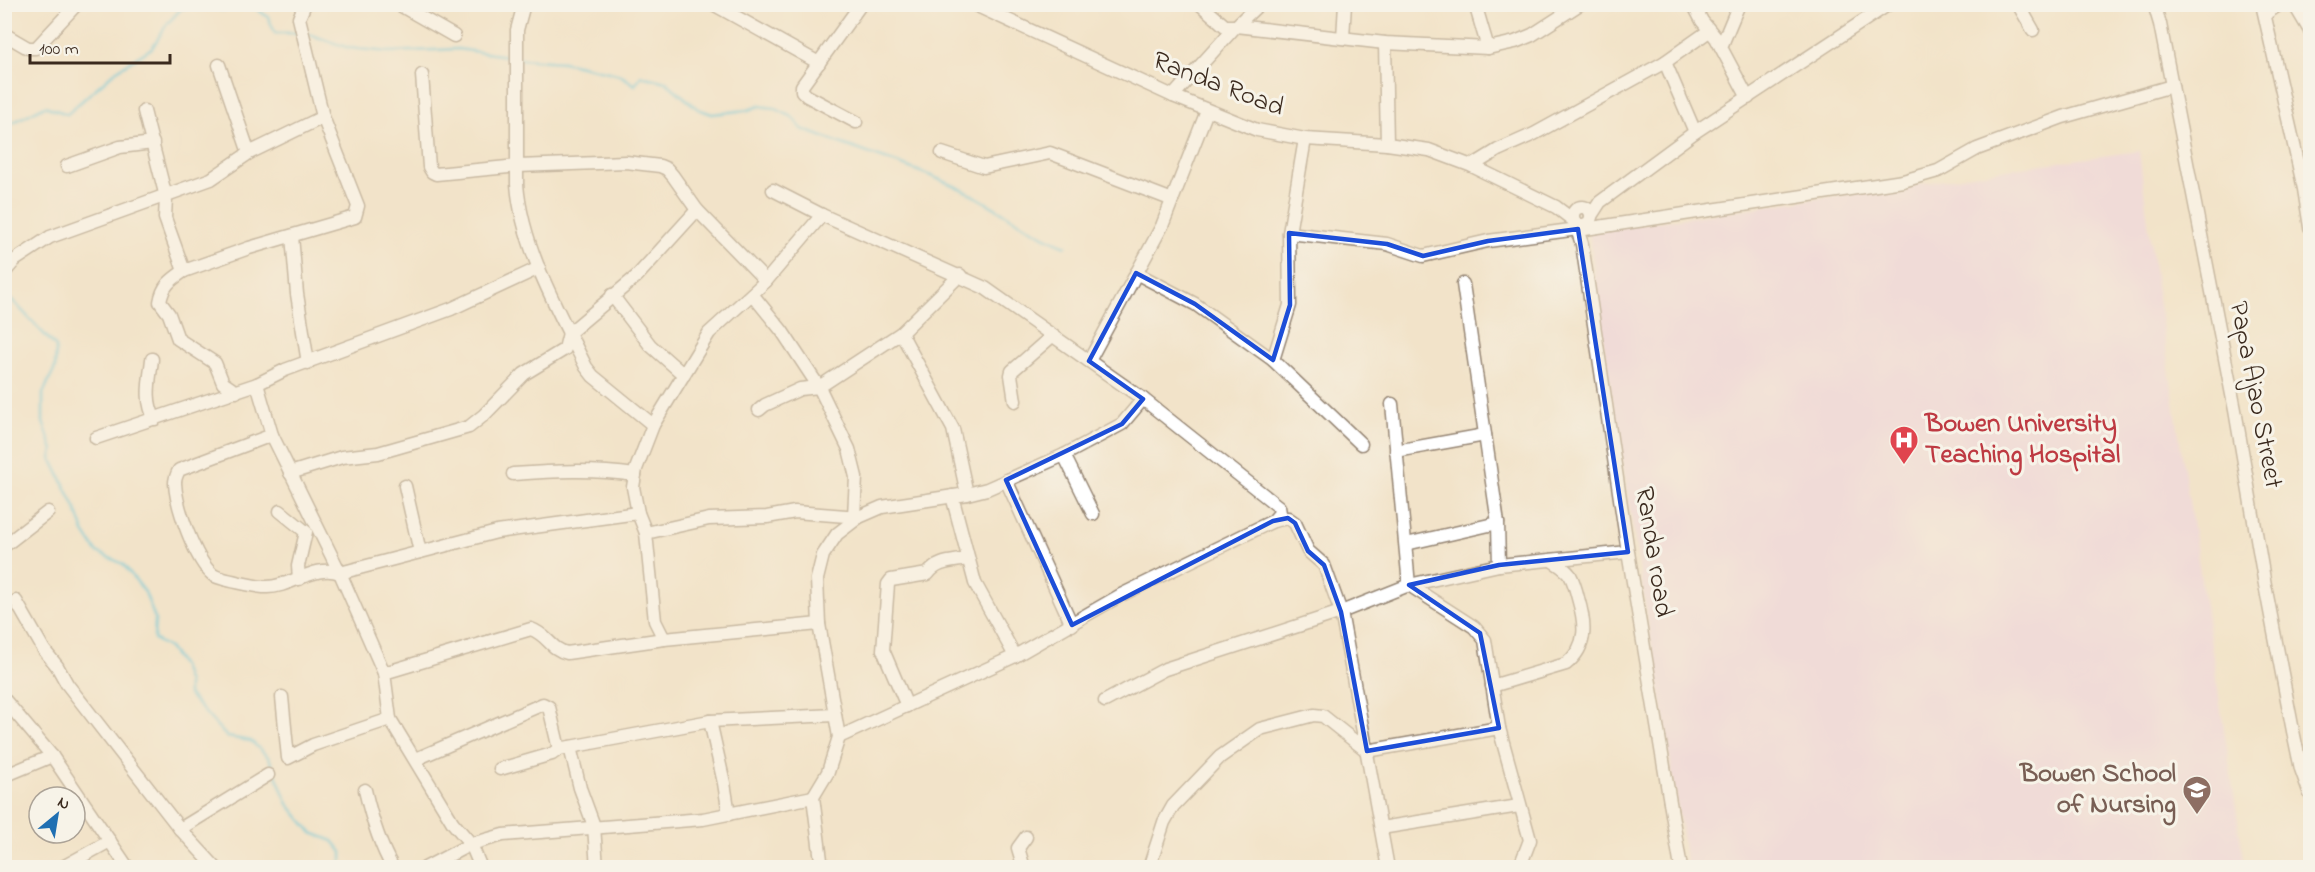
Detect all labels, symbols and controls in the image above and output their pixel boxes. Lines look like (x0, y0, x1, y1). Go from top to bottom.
scale bar (30, 27, 170, 65)
text: 100 m (39, 37, 79, 63)
street label: Randa Road (1147, 42, 1289, 128)
street label: Papa Ajao Street (2218, 298, 2292, 492)
place label: Bowen University Teaching Hospital (1923, 405, 2120, 476)
hospital icon: Bowen University Teaching Hospital (1888, 424, 1920, 466)
street label: Randa road (1623, 484, 1683, 620)
place label: Bowen School of Nursing (2018, 755, 2176, 826)
school or university icon: Bowen School of Nursing (2181, 774, 2213, 816)
north arrow (27, 785, 87, 845)
text: N (53, 791, 74, 817)

